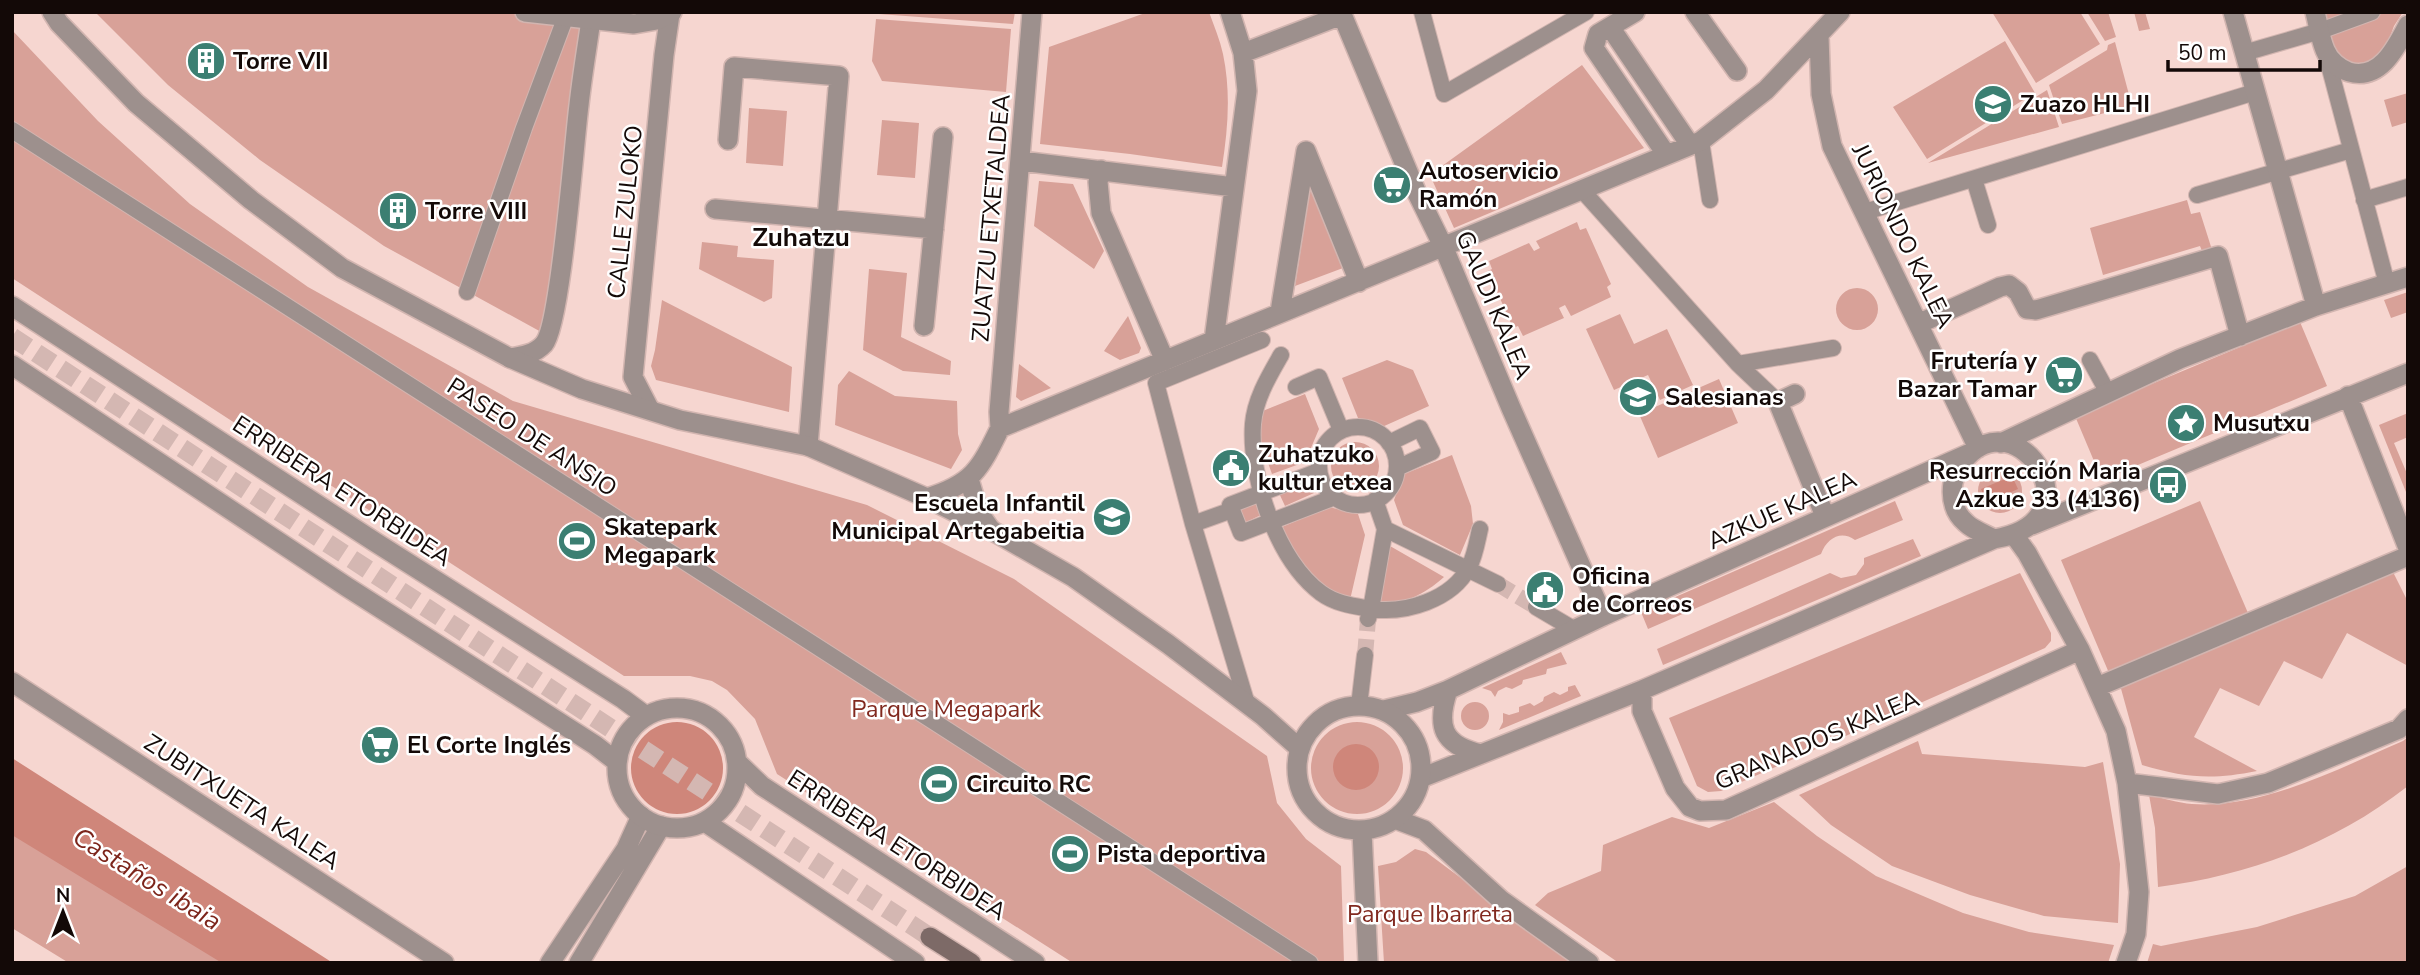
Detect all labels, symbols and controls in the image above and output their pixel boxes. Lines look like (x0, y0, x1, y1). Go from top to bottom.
scale bar (2168, 28, 2320, 72)
text: 50 m (2178, 39, 2227, 67)
building icon: Torre VII (185, 40, 227, 82)
place label: Torre VII (233, 45, 329, 77)
school or university icon: Zuazo HLHI (1972, 83, 2014, 125)
place label: Zuazo HLHI (2020, 88, 2150, 120)
street label: ZUATZU ETXETALDEA (964, 92, 1018, 343)
street label: CALLE ZULOKO (600, 124, 650, 300)
street label: JURIONDO KALEA (1844, 137, 1962, 334)
place label: Autoservicio Ramón (1419, 155, 1559, 215)
supermarket icon: Autoservicio Ramón (1371, 164, 1413, 206)
building icon: Torre VIII (377, 190, 419, 232)
place label: Torre VIII (425, 195, 527, 227)
district label: Zuhatzu (752, 220, 850, 255)
street label: GAUDI KALEA (1448, 226, 1540, 385)
place label: Frutería y Bazar Tamar (1897, 345, 2038, 405)
supermarket icon: Frutería y Bazar Tamar (2043, 354, 2085, 396)
street label: PASEO DE ANSIO (441, 370, 623, 504)
school or university icon: Salesianas (1617, 376, 1659, 418)
place label: Salesianas (1665, 381, 1784, 413)
place icon: Musutxu (2165, 402, 2207, 444)
place label: Musutxu (2213, 407, 2310, 439)
street label: ERRIBERA ETORBIDEA (226, 408, 458, 574)
place label: Zuhatzuko kultur etxea (1258, 438, 1392, 498)
public building icon: Zuhatzuko kultur etxea (1210, 447, 1252, 489)
place label: Resurrección Maria Azkue 33 (4136) (1929, 455, 2141, 515)
street label: AZKUE KALEA (1702, 463, 1862, 557)
bus stop icon: Resurrección Maria Azkue 33 (4136) (2147, 464, 2189, 506)
place label: Escuela Infantil Municipal Artegabeitia (831, 487, 1085, 547)
school or university icon: Escuela Infantil Municipal Artegabeitia (1091, 496, 1133, 538)
place label: Skatepark Megapark (604, 511, 718, 571)
sports icon: Skatepark Megapark (556, 520, 598, 562)
place label: Oficina de Correos (1572, 560, 1692, 620)
public building icon: Oficina de Correos (1524, 569, 1566, 611)
street label: GRANADOS KALEA (1710, 682, 1925, 798)
park label: Parque Megapark (851, 693, 1042, 725)
supermarket icon: El Corte Inglés (359, 724, 401, 766)
street label: ZUBITXUETA KALEA (138, 727, 346, 878)
place label: El Corte Inglés (407, 729, 571, 761)
street label: ERRIBERA ETORBIDEA (781, 762, 1013, 928)
sports icon: Circuito RC (918, 763, 960, 805)
place label: Circuito RC (966, 768, 1091, 800)
water label: Castaños ibaia (66, 819, 228, 939)
sports icon: Pista deportiva (1049, 833, 1091, 875)
place label: Pista deportiva (1097, 838, 1266, 870)
north arrow (28, 877, 98, 947)
text: N (56, 883, 70, 909)
park label: Parque Ibarreta (1347, 898, 1513, 930)

